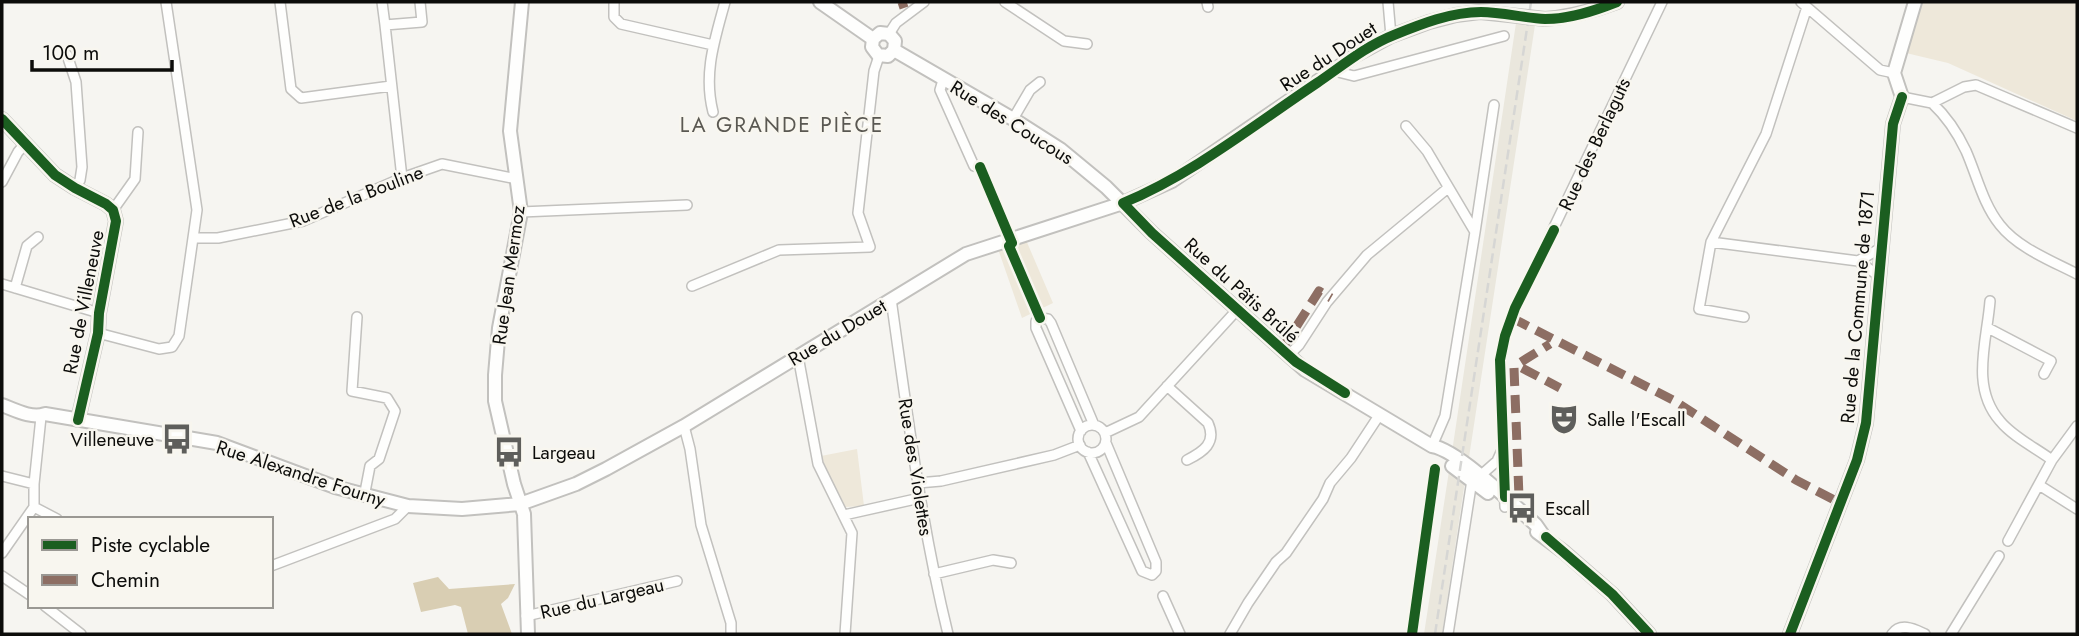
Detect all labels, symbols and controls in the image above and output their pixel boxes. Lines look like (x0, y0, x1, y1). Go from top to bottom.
street label: Rue du Douet (1275, 15, 1382, 98)
scale bar (32, 28, 172, 72)
text: 100 m (42, 38, 99, 68)
street label: Rue des Berlaguts (1552, 73, 1637, 215)
street label: Rue des Coucous (945, 74, 1079, 171)
district label: LA GRANDE PIÈCE (680, 110, 884, 140)
street label: Rue de la Bouline (285, 158, 427, 234)
street label: Rue de la Commune de 1871 (1834, 190, 1881, 425)
street label: Rue Jean Mermoz (485, 203, 532, 347)
street label: Rue de Villeneuve (56, 228, 111, 376)
street label: Rue du Pâtis Brûlé (1178, 231, 1305, 350)
street label: Rue du Douet (783, 292, 892, 372)
street label: Rue des Violettes (891, 396, 940, 538)
theatre icon: Salle l'Escall (1547, 402, 1581, 436)
place label: Salle l'Escall (1587, 406, 1686, 433)
bus stop icon: Villeneuve (160, 422, 194, 456)
place label: Villeneuve (70, 426, 154, 453)
street label: Rue Alexandre Fourny (213, 433, 389, 514)
bus stop icon: Largeau (492, 435, 526, 469)
place label: Largeau (532, 439, 596, 466)
bus stop icon: Escall (1505, 491, 1539, 525)
place label: Escall (1545, 495, 1590, 522)
legend (28, 517, 273, 608)
text: Piste cyclable (91, 530, 210, 560)
text: Chemin (91, 565, 160, 595)
street label: Rue du Largeau (538, 571, 667, 626)

